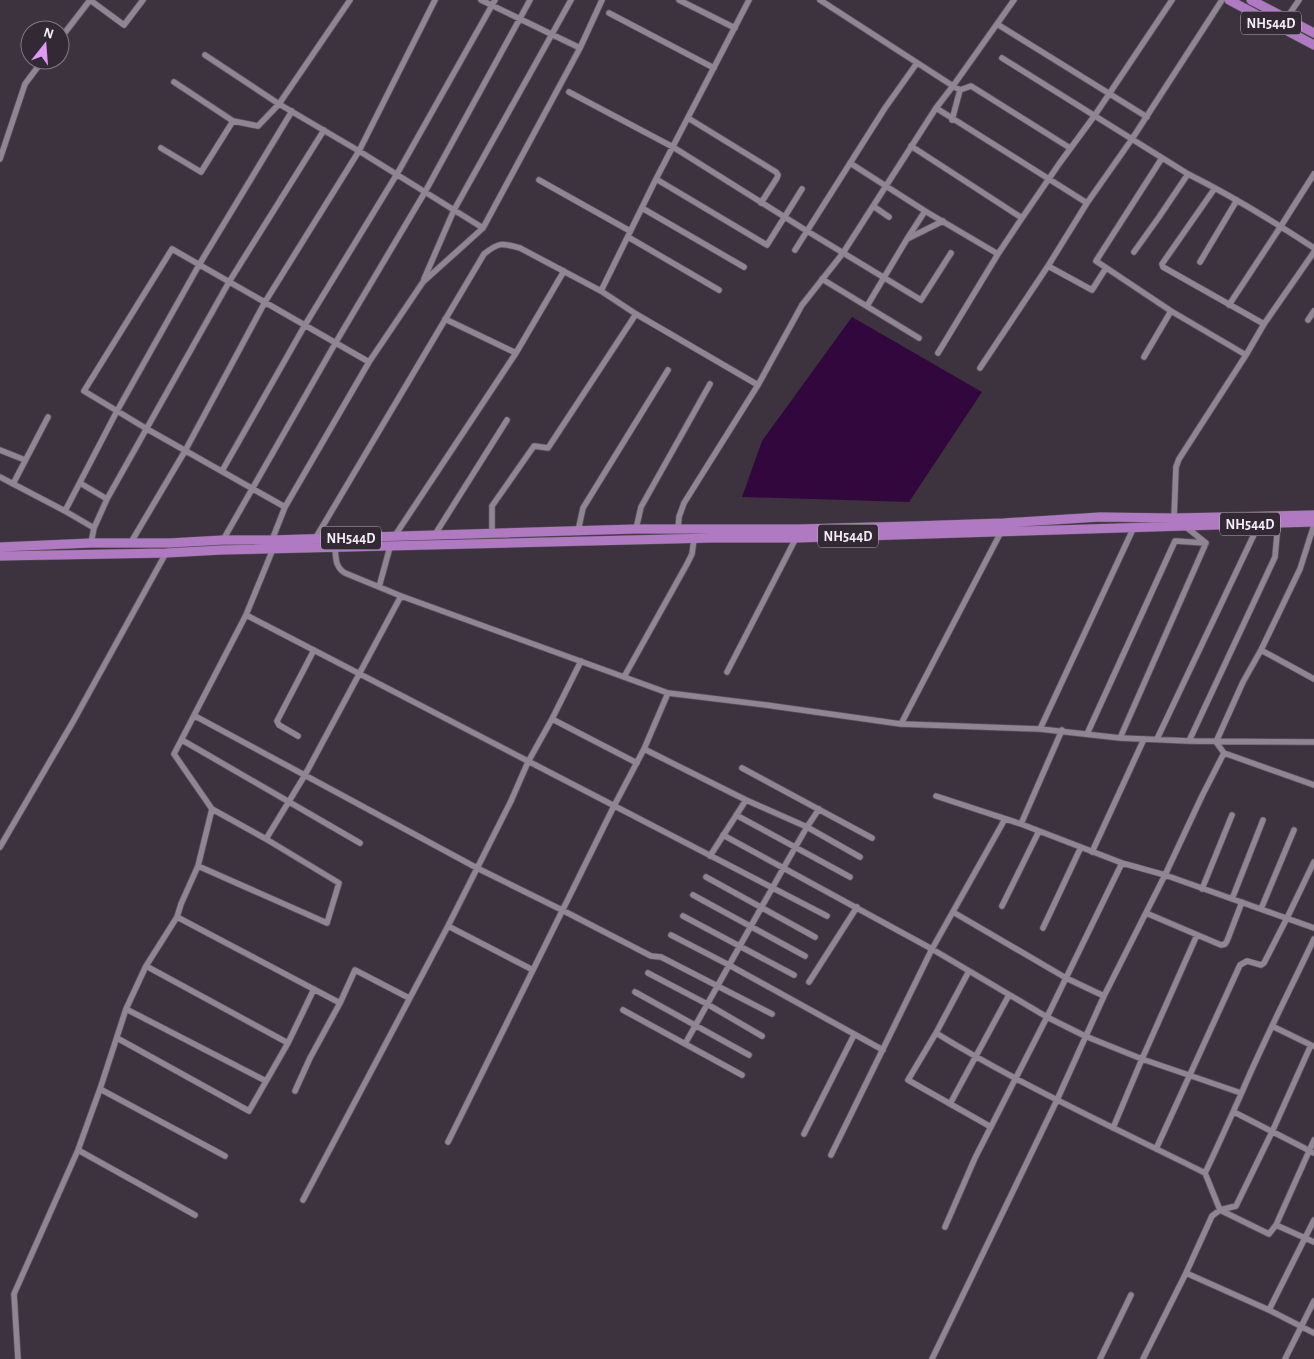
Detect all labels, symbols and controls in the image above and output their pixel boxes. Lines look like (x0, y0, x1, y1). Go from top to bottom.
road number: NH544D (1241, 12, 1301, 34)
north arrow (20, 20, 70, 70)
text: N (42, 25, 55, 42)
road number: NH544D (1220, 512, 1280, 536)
road number: NH544D (818, 524, 878, 548)
road number: NH544D (321, 526, 381, 550)

